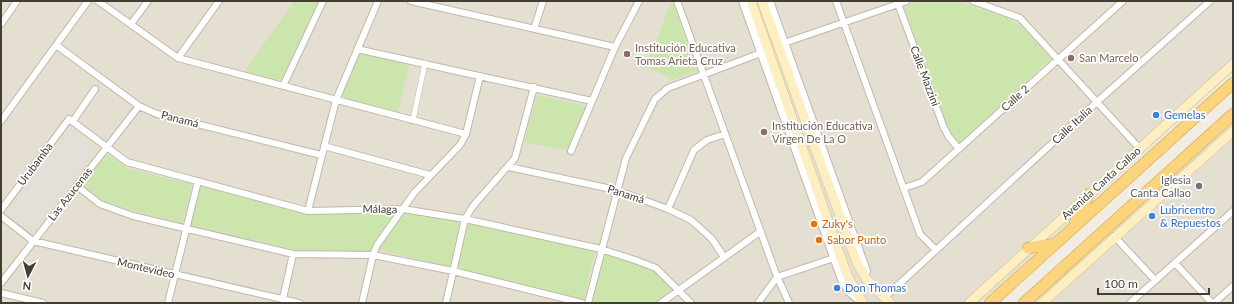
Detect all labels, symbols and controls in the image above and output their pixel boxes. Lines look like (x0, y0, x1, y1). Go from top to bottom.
place label: Institución Educativa Tomas Arieta Cruz (635, 41, 736, 67)
street label: Calle Mazzini (908, 44, 943, 108)
marker: Institución Educativa Tomas Arieta Cruz (622, 49, 632, 59)
place label: San Marcelo (1079, 51, 1138, 64)
marker: San Marcelo (1066, 53, 1076, 63)
street label: Calle 2 (998, 82, 1031, 114)
street label: Calle Italia (1049, 103, 1094, 146)
street label: Panamá (160, 108, 200, 129)
place label: Gemelas (1164, 108, 1206, 121)
marker: Gemelas (1151, 110, 1161, 120)
place label: Institución Educativa Virgen De La O (772, 119, 873, 145)
marker: Institución Educativa Virgen De La O (759, 127, 769, 137)
street label: Urubamba (14, 140, 55, 188)
street label: Avenida Canta Callao (1058, 144, 1143, 222)
street label: Las Azucenas (45, 164, 95, 223)
place label: Iglesia Canta Callao (1130, 173, 1191, 199)
street label: Panamá (606, 181, 646, 206)
marker: Iglesia Canta Callao (1194, 181, 1204, 191)
street label: Málaga (363, 202, 398, 215)
place label: Lubricentro & Repuestos (1160, 203, 1221, 229)
marker: Lubricentro & Repuestos (1147, 211, 1157, 221)
place label: Zuky's (822, 217, 853, 230)
marker: Zuky's (809, 219, 819, 229)
place label: Sabor Punto (827, 233, 886, 246)
marker: Sabor Punto (814, 235, 824, 245)
street label: Montevideo (116, 255, 176, 280)
north arrow (8, 256, 48, 296)
scale bar (1098, 270, 1209, 296)
text: 100 m (1104, 276, 1138, 291)
text: N (22, 280, 32, 293)
place label: Don Thomas (845, 281, 906, 294)
marker: Don Thomas (832, 283, 842, 293)

